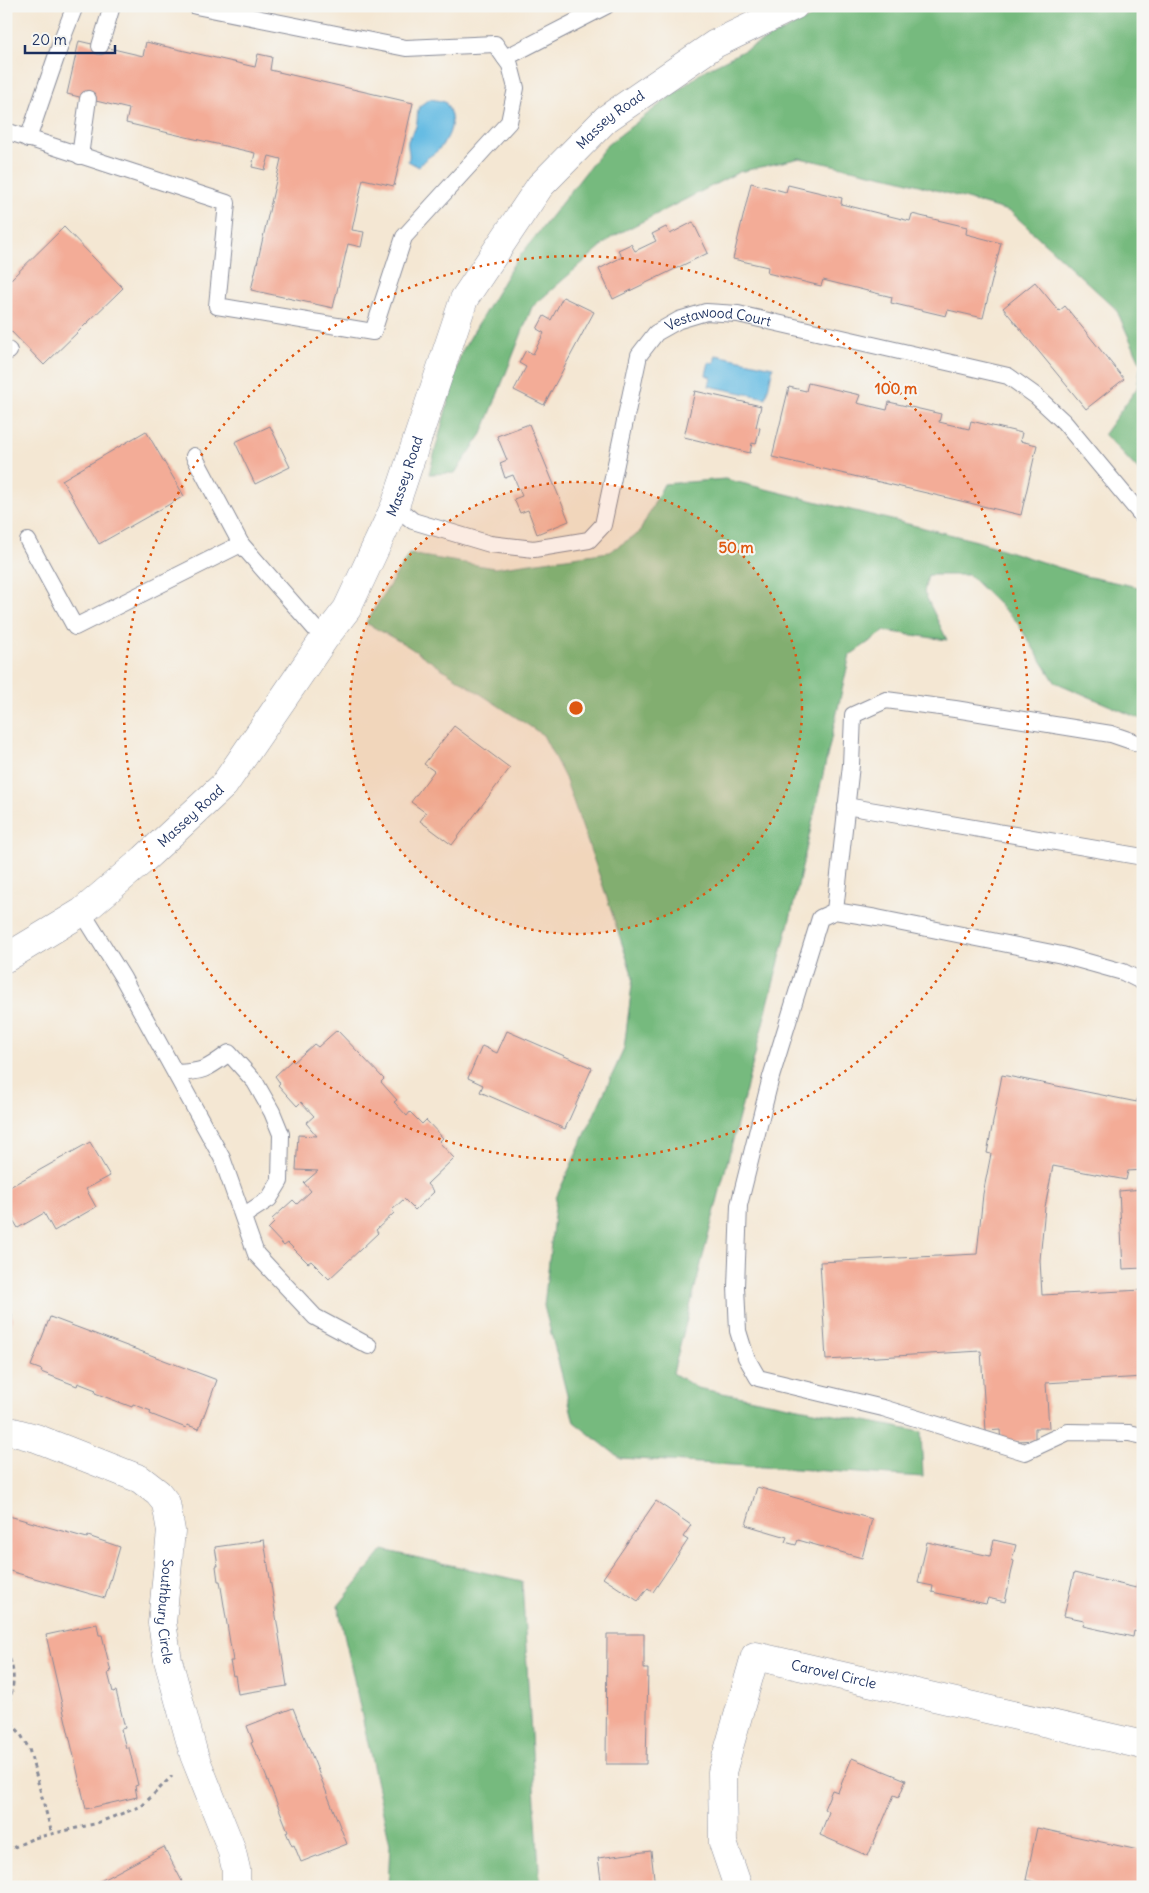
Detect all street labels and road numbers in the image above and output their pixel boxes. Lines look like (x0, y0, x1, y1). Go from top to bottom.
street label: Massey Road (572, 86, 648, 153)
street label: Vestawood Court (662, 303, 773, 335)
street label: Massey Road (382, 434, 427, 519)
street label: Massey Road (154, 781, 228, 851)
street label: Southbury Circle (153, 1558, 178, 1666)
street label: Carovel Circle (789, 1656, 878, 1693)

